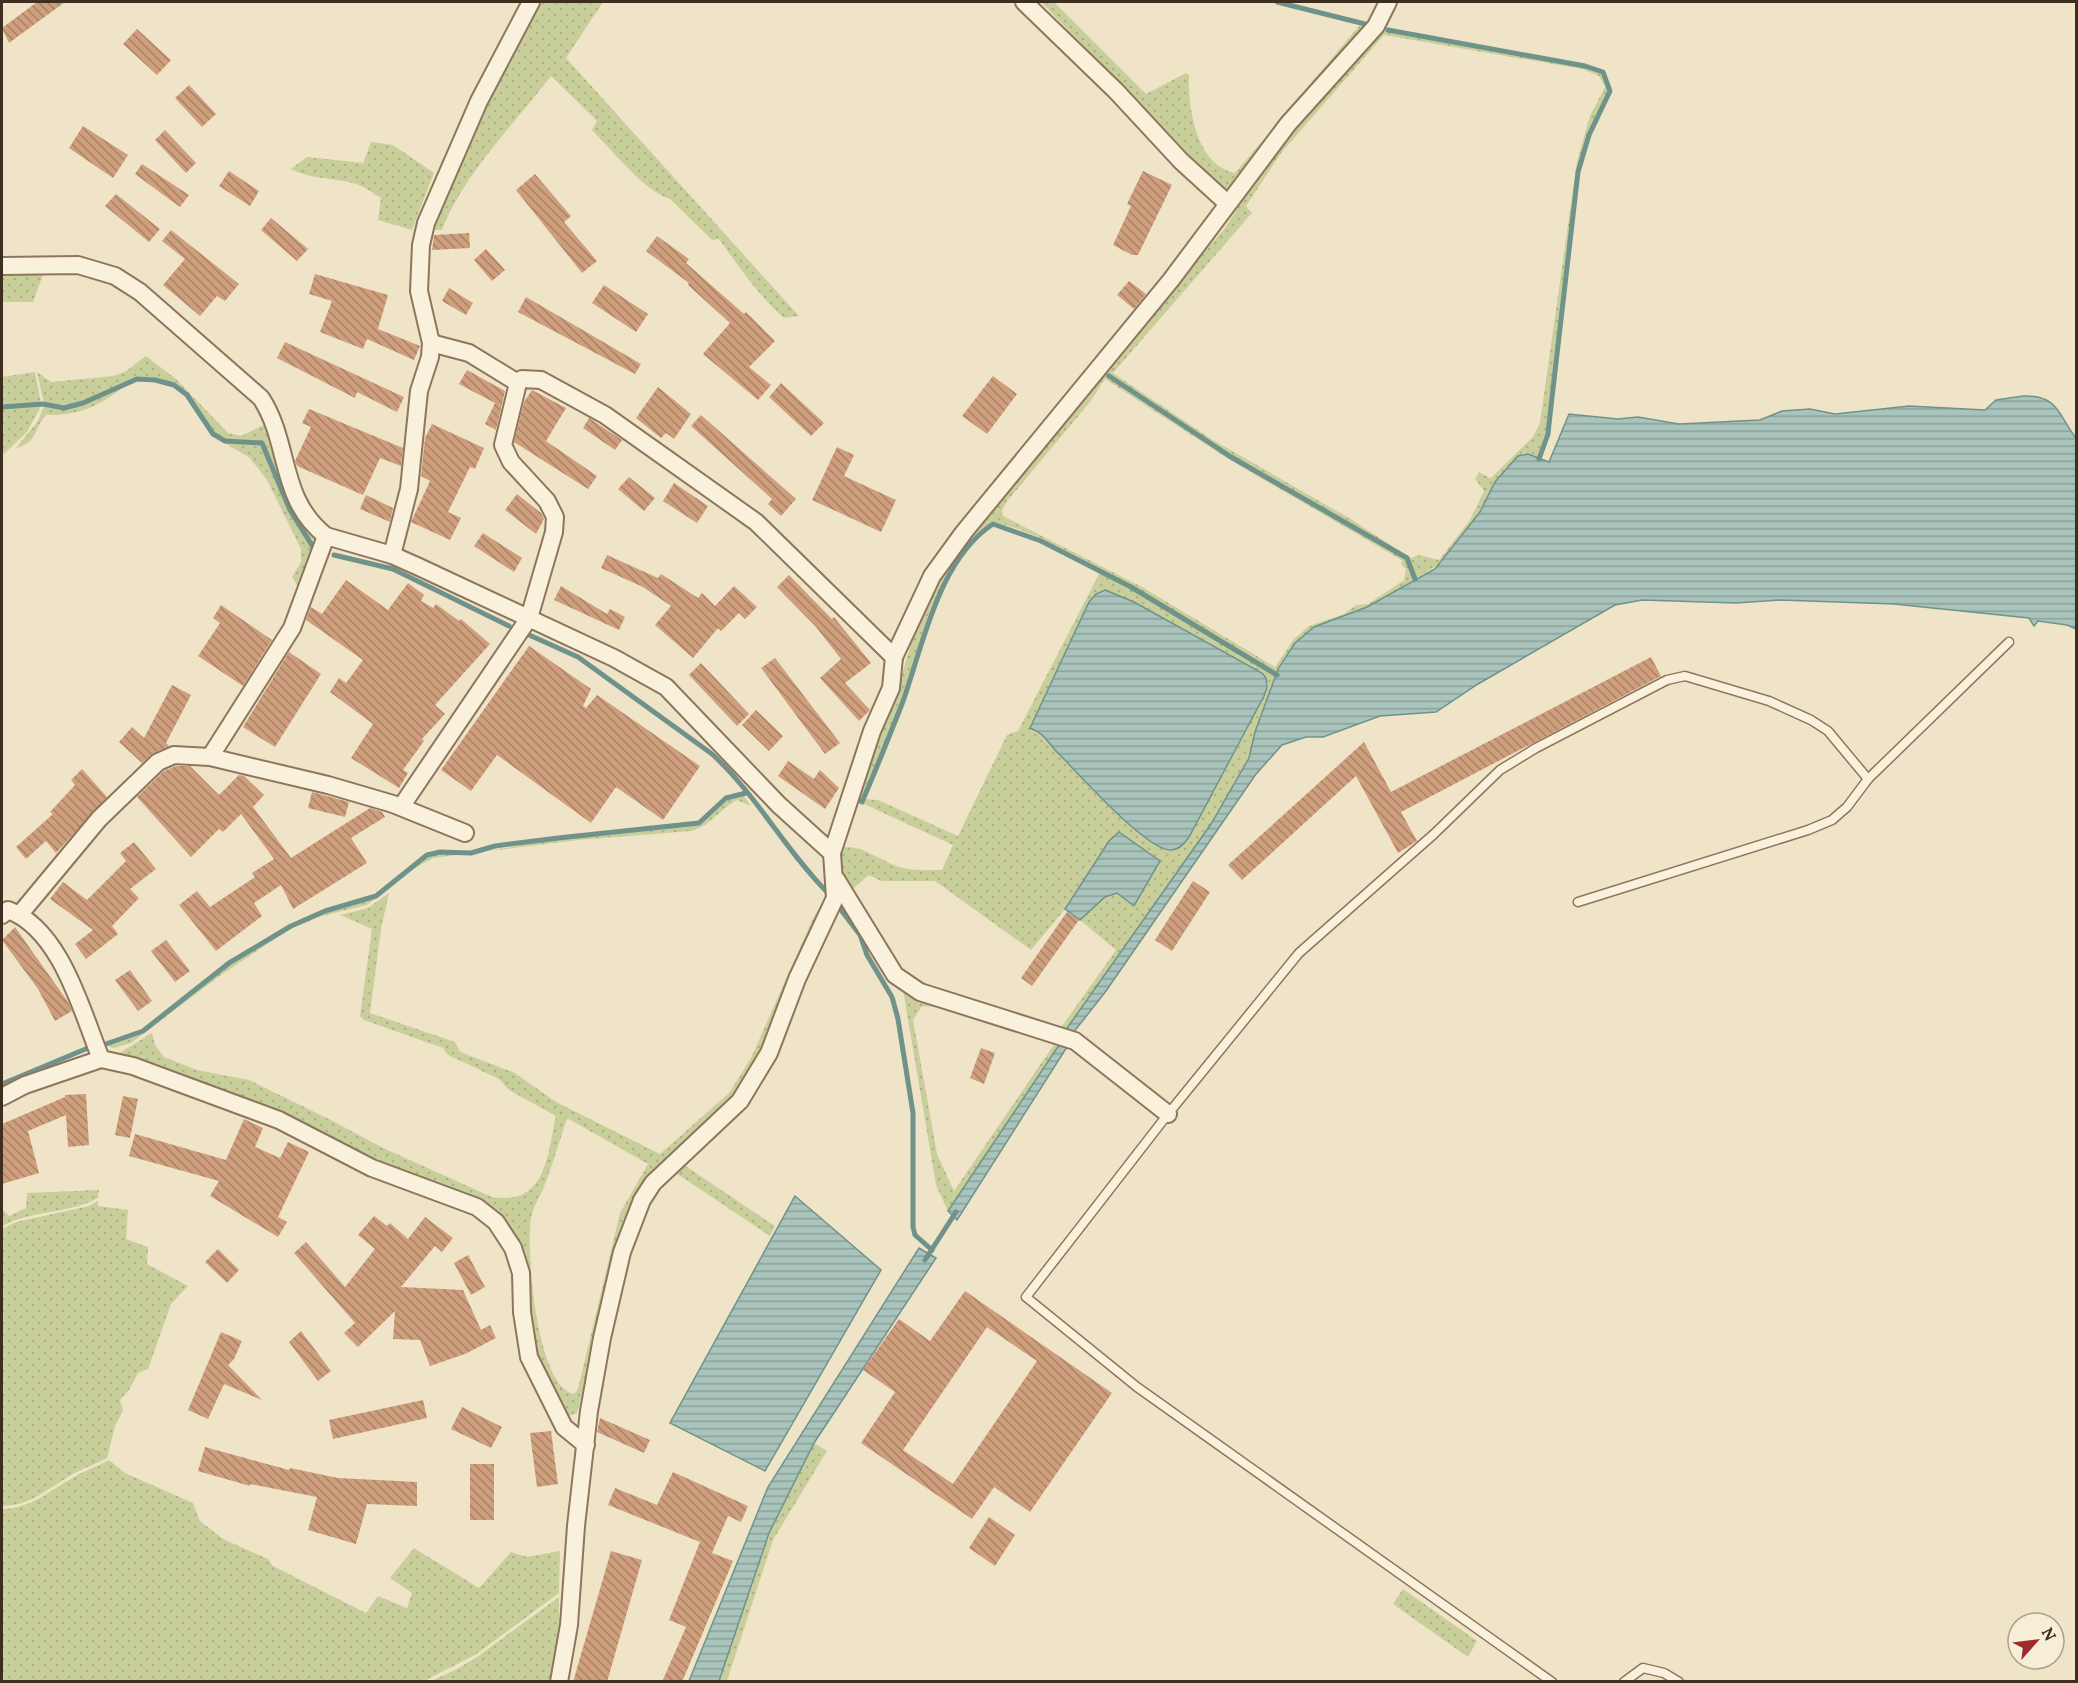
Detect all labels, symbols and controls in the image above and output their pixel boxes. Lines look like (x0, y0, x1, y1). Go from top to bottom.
north arrow (2006, 1611, 2066, 1671)
text: N (2038, 1624, 2061, 1644)

